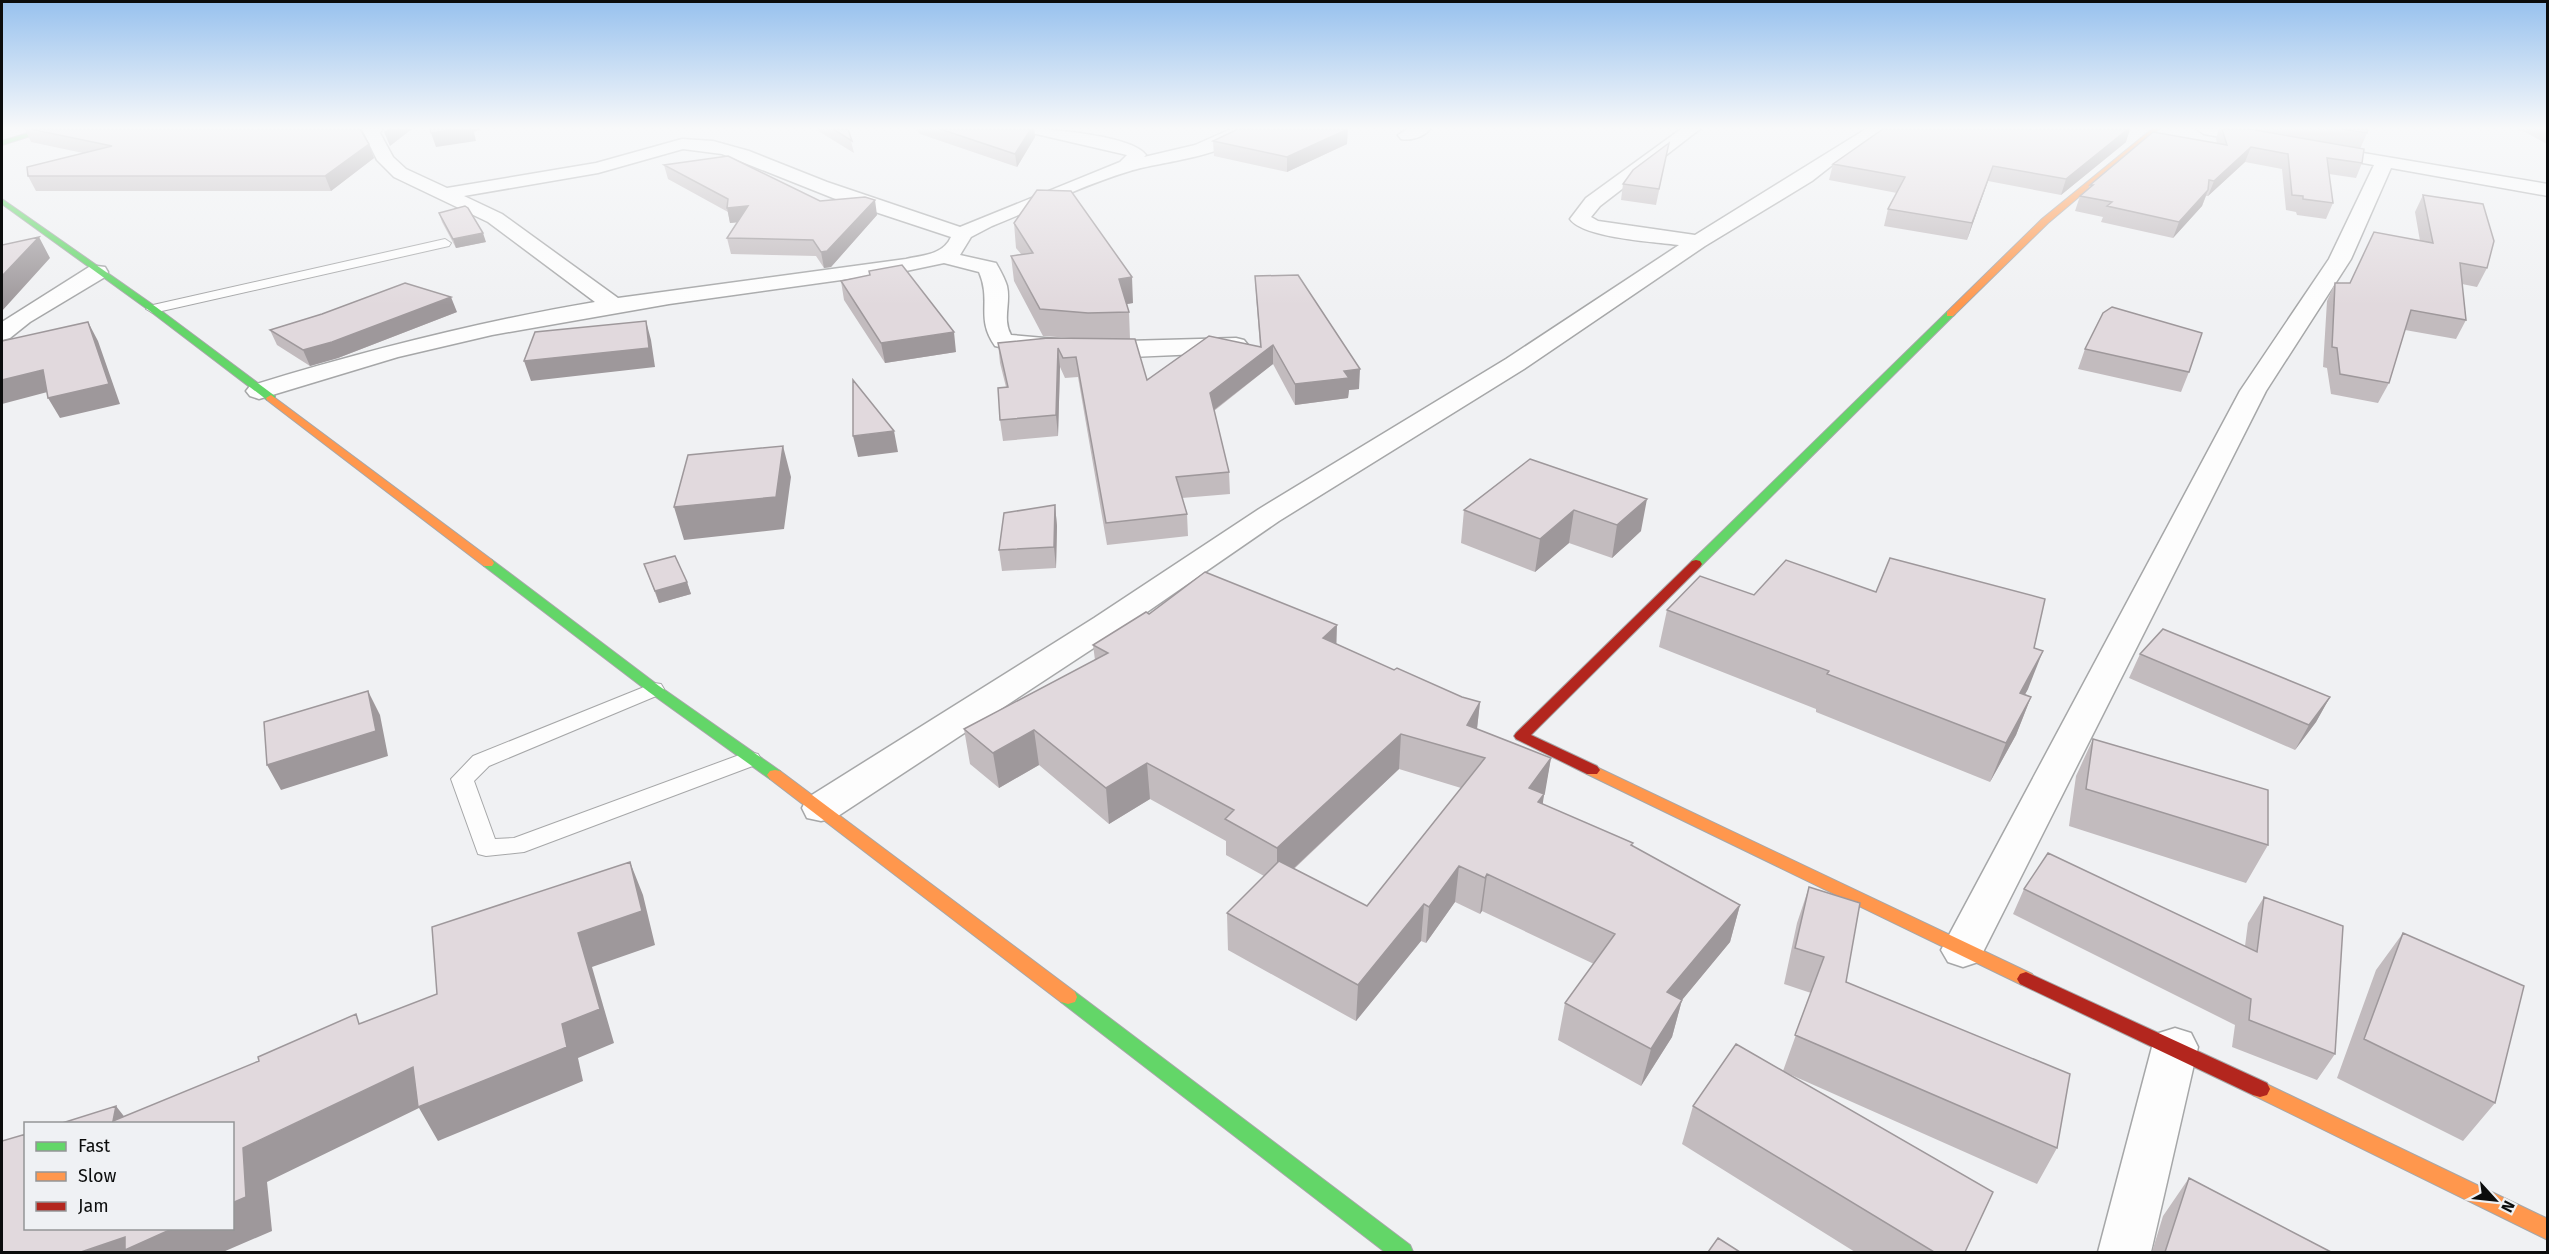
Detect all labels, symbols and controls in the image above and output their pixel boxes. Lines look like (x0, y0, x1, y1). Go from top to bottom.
legend (24, 1122, 234, 1230)
text: Fast (78, 1135, 111, 1157)
text: Slow (78, 1165, 117, 1187)
north arrow (2465, 1170, 2525, 1230)
text: Jam (78, 1195, 109, 1217)
text: N (2497, 1198, 2519, 1216)

